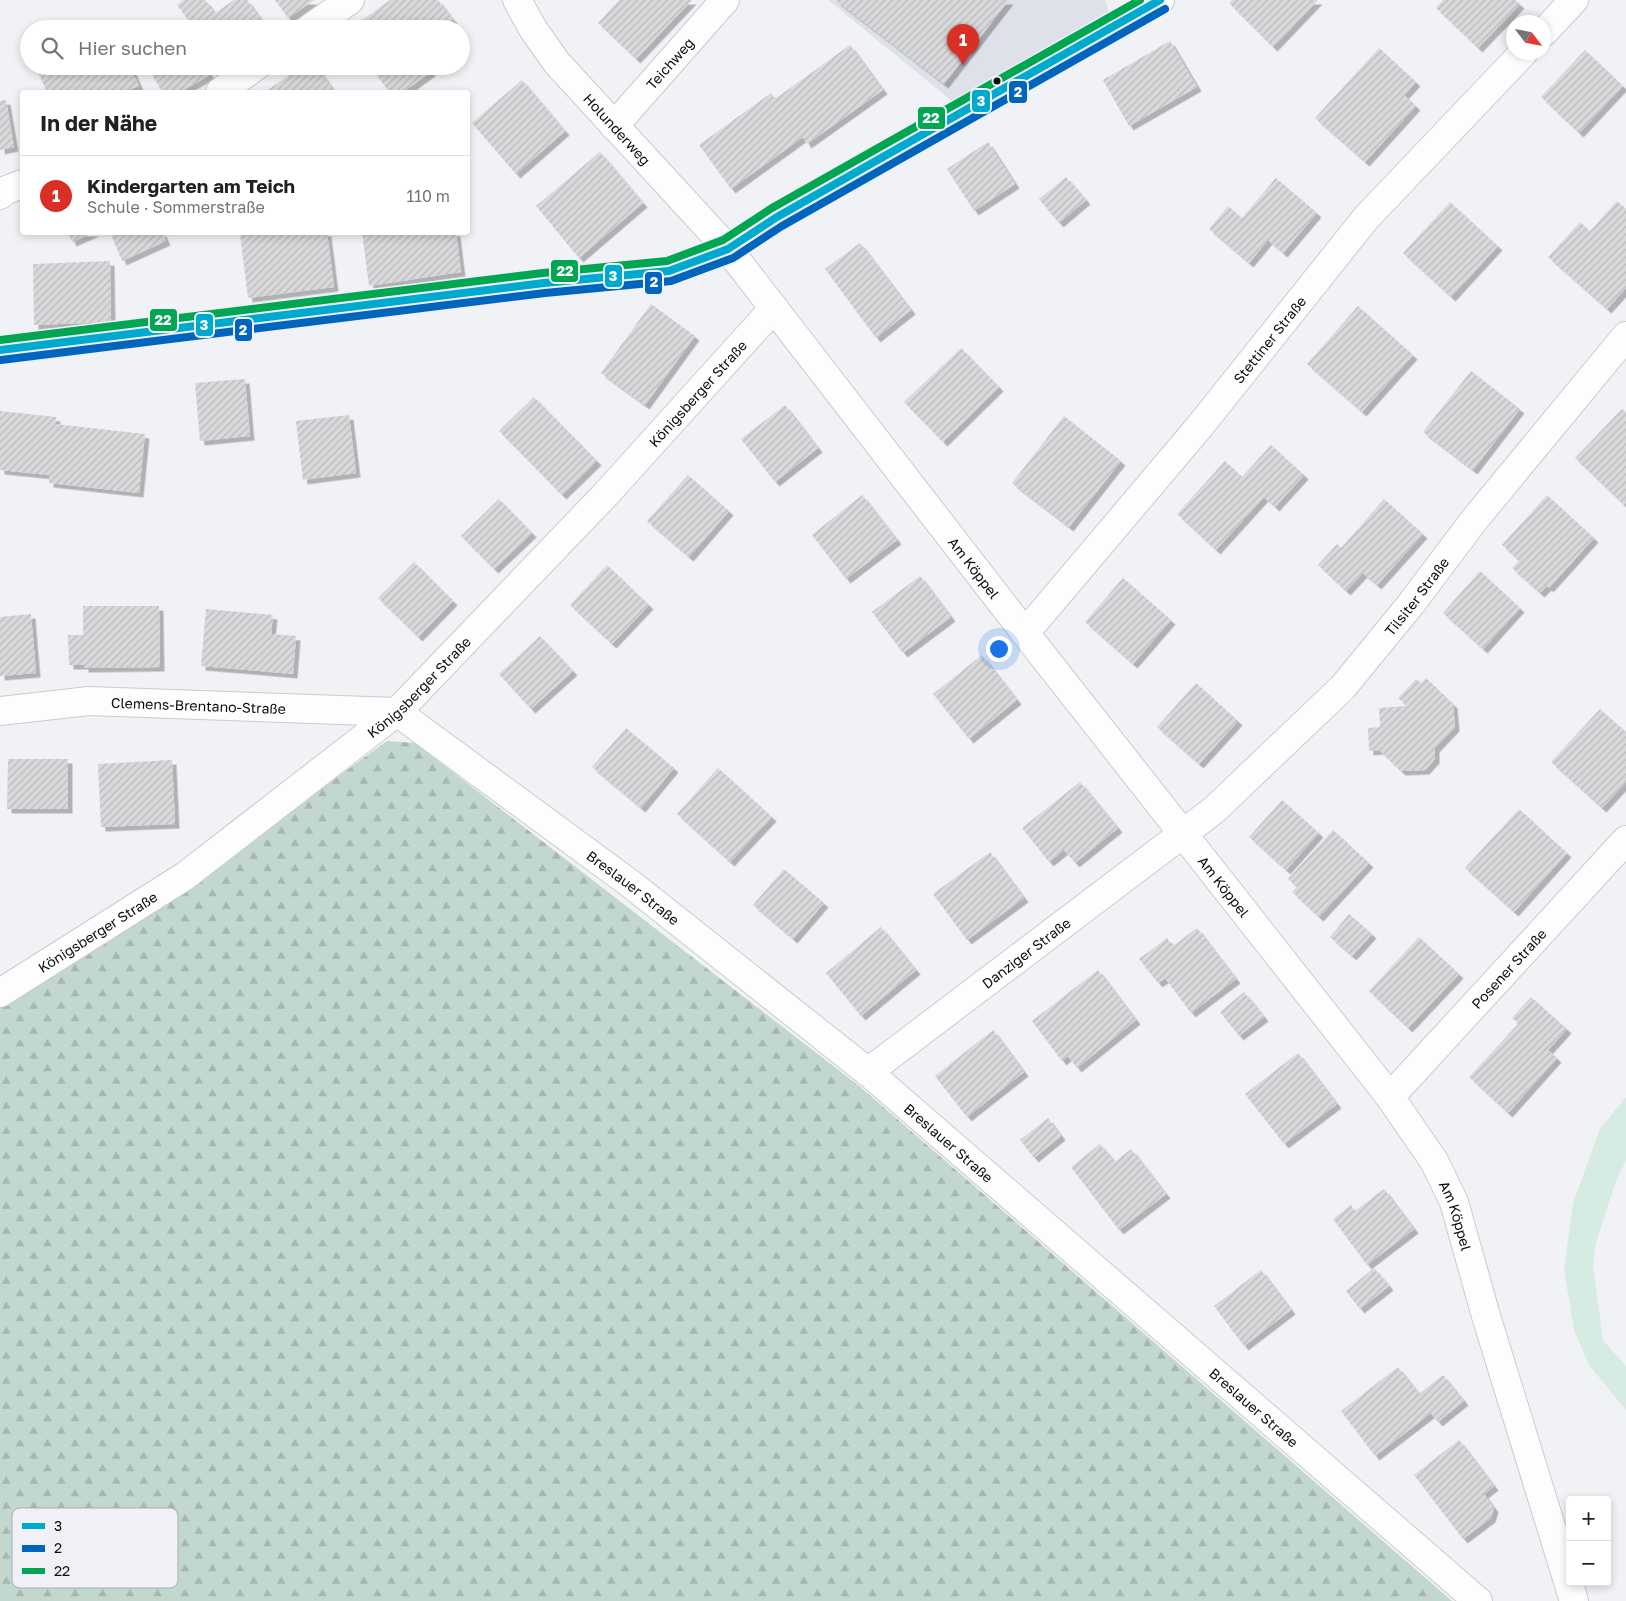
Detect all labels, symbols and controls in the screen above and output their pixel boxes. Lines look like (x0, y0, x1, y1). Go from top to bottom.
north arrow (1506, 15, 1551, 60)
search box (20, 20, 470, 75)
pin: 1 (947, 24, 979, 65)
icon: search (38, 34, 66, 62)
street label: Teichweg (642, 34, 697, 92)
text: Hier suchen (78, 36, 187, 59)
unlabelled marker (992, 76, 1002, 86)
line badge: 2 (1008, 80, 1028, 104)
text: 2 (1014, 83, 1023, 100)
street label: Holunderweg (580, 89, 654, 168)
line badge: 3 (971, 89, 991, 113)
text: 3 (977, 92, 985, 109)
line badge: 22 (917, 106, 946, 130)
text: 22 (922, 109, 940, 126)
text: In der Nähe (40, 110, 157, 136)
text: Kindergarten am Teich (87, 174, 295, 197)
text: 1 (52, 186, 60, 206)
text: 110 m (406, 186, 450, 206)
text: Schule · Sommerstraße (87, 197, 265, 217)
line badge: 22 (550, 259, 579, 283)
text: 22 (556, 262, 574, 279)
line badge: 3 (604, 264, 623, 288)
text: 3 (609, 267, 617, 284)
line badge: 2 (644, 271, 663, 295)
text: 2 (650, 273, 659, 290)
street label: Stettiner Straße (1229, 292, 1309, 386)
line badge: 22 (149, 308, 178, 332)
text: 22 (154, 311, 172, 328)
line badge: 3 (195, 313, 214, 337)
text: 3 (200, 316, 208, 333)
line badge: 2 (234, 318, 253, 342)
text: 2 (239, 321, 248, 338)
street label: Königsberger Straße (645, 336, 750, 450)
street label: Am Köppel (945, 533, 1003, 602)
street label: Tilsiter Straße (1380, 554, 1452, 639)
street label: Königsberger Straße (363, 632, 474, 741)
your location (986, 636, 1012, 662)
street label: Clemens-Brentano-Straße (111, 693, 286, 717)
street label: Breslauer Straße (584, 846, 683, 928)
street label: Am Köppel (1195, 852, 1253, 920)
street label: Königsberger Straße (34, 888, 160, 976)
street label: Danziger Straße (978, 913, 1074, 991)
street label: Posener Straße (1467, 925, 1549, 1012)
street label: Breslauer Straße (901, 1099, 997, 1185)
street label: Am Köppel (1436, 1178, 1476, 1252)
street label: Breslauer Straße (1206, 1364, 1302, 1450)
map controls (1566, 1496, 1611, 1586)
button: + (1566, 1496, 1611, 1541)
legend (12, 1508, 178, 1588)
text: 3 (54, 1517, 62, 1534)
text: 2 (54, 1539, 62, 1556)
button: − (1566, 1541, 1611, 1586)
text: 22 (54, 1562, 70, 1579)

